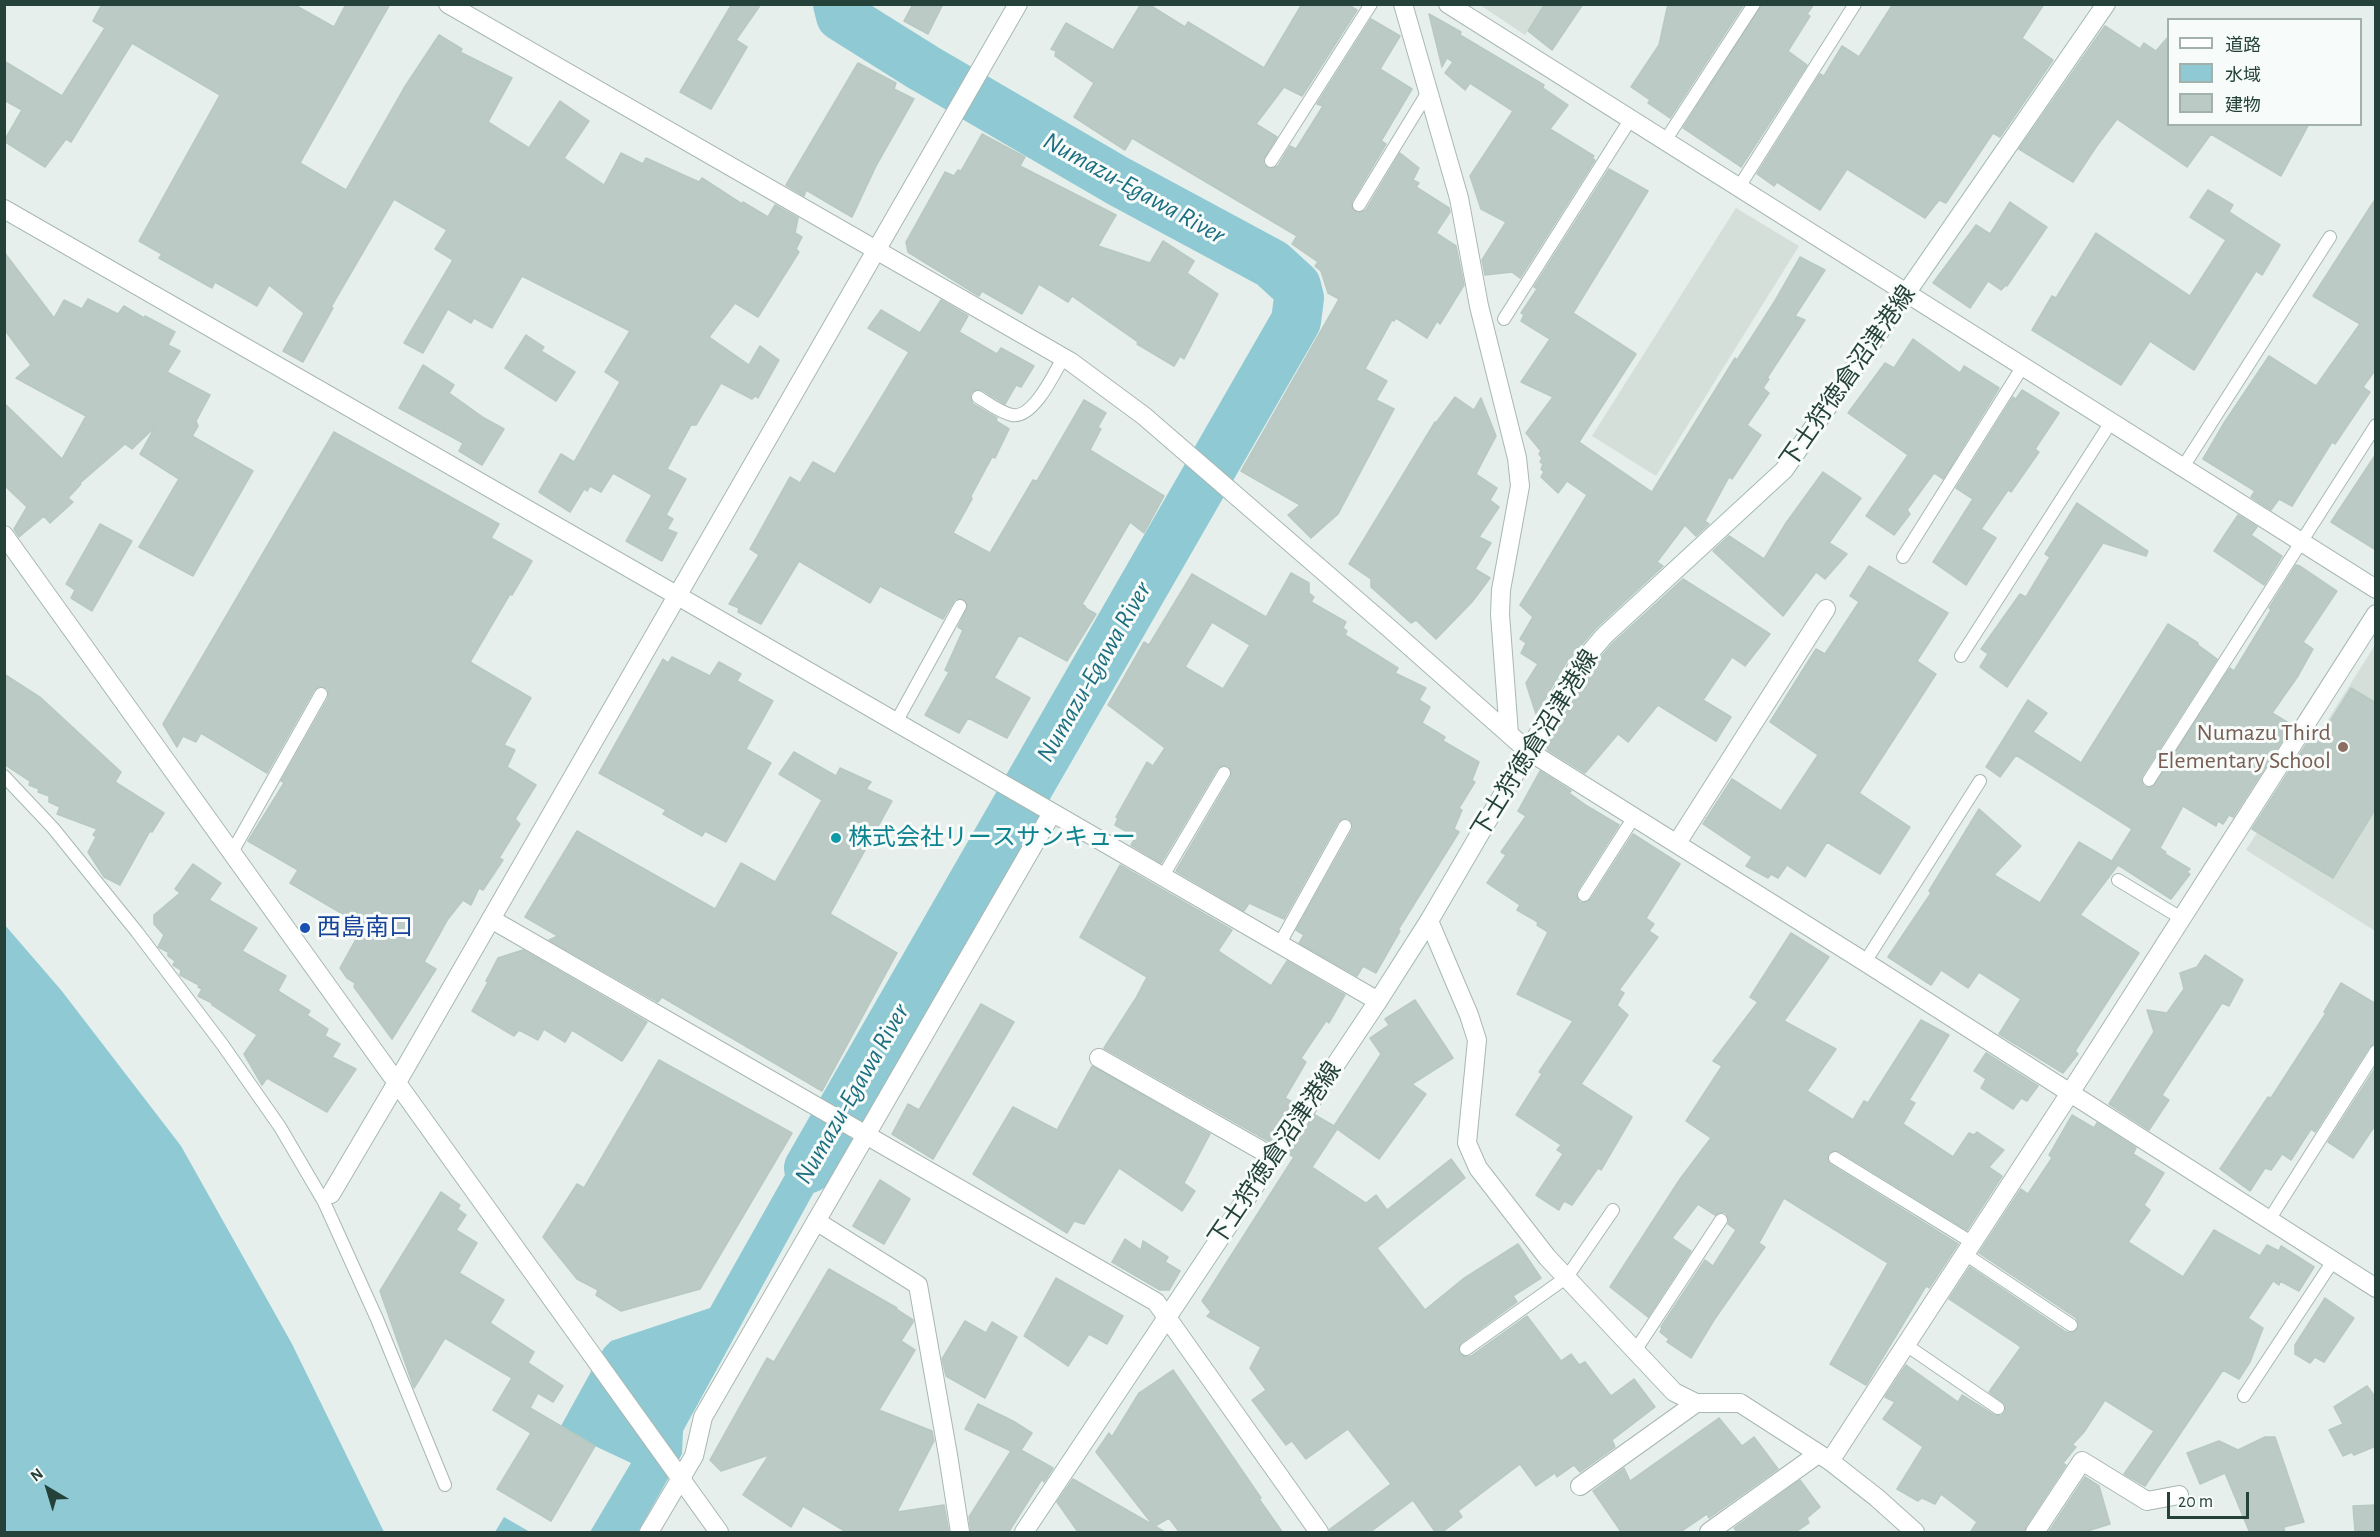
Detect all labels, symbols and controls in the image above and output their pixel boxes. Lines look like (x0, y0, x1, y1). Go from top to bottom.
legend (2167, 18, 2362, 126)
text: 道路 (2225, 37, 2261, 55)
text: 水域 (2225, 67, 2261, 85)
text: 建物 (2225, 97, 2261, 115)
water label: Numazu-Egawa River (1038, 125, 1230, 251)
street label: 下土狩徳倉沼津港線 (1774, 280, 1922, 474)
water label: Numazu-Egawa River (1030, 576, 1158, 768)
street label: 下土狩徳倉沼津港線 (1466, 645, 1604, 843)
place label: Numazu Third Elementary School (2157, 719, 2331, 775)
marker: Numazu Third Elementary School (2336, 740, 2350, 754)
place label: 株式会社リースサンキュー (848, 824, 1136, 852)
marker: 株式会社リースサンキュー (829, 831, 843, 845)
place label: 西島南口 (317, 914, 413, 942)
marker: 西島南口 (298, 921, 312, 935)
water label: Numazu-Egawa River (788, 998, 916, 1190)
street label: 下土狩徳倉沼津港線 (1203, 1056, 1347, 1252)
north arrow (18, 1459, 78, 1519)
text: N (28, 1465, 46, 1485)
scale bar (2170, 1480, 2252, 1518)
text: 20 m (2178, 1493, 2213, 1511)

